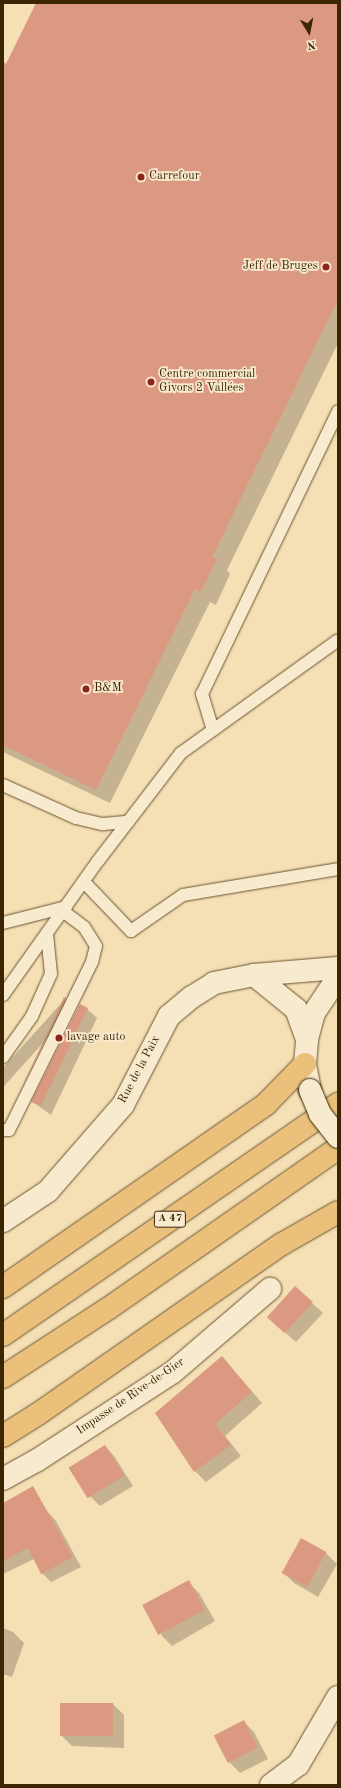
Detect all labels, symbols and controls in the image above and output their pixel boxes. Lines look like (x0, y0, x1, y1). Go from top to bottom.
north arrow (289, 12, 329, 52)
text: N (306, 38, 316, 50)
place label: Carrefour (149, 170, 200, 184)
marker: Carrefour (136, 172, 146, 182)
place label: Jeff de Bruges (243, 260, 318, 274)
marker: Jeff de Bruges (321, 262, 331, 272)
place label: Centre commercial Givors 2 Vallées (159, 368, 255, 396)
marker: Centre commercial Givors 2 Vallées (146, 377, 156, 387)
place label: B&M (94, 682, 122, 696)
marker: B&M (81, 684, 91, 694)
place label: lavage auto (67, 1031, 126, 1045)
marker: lavage auto (54, 1033, 64, 1043)
street label: Rue de la Paix (116, 1034, 164, 1106)
road number: A 47 (153, 1210, 187, 1228)
street label: Impasse de Rive-de-Gier (74, 1356, 188, 1438)

